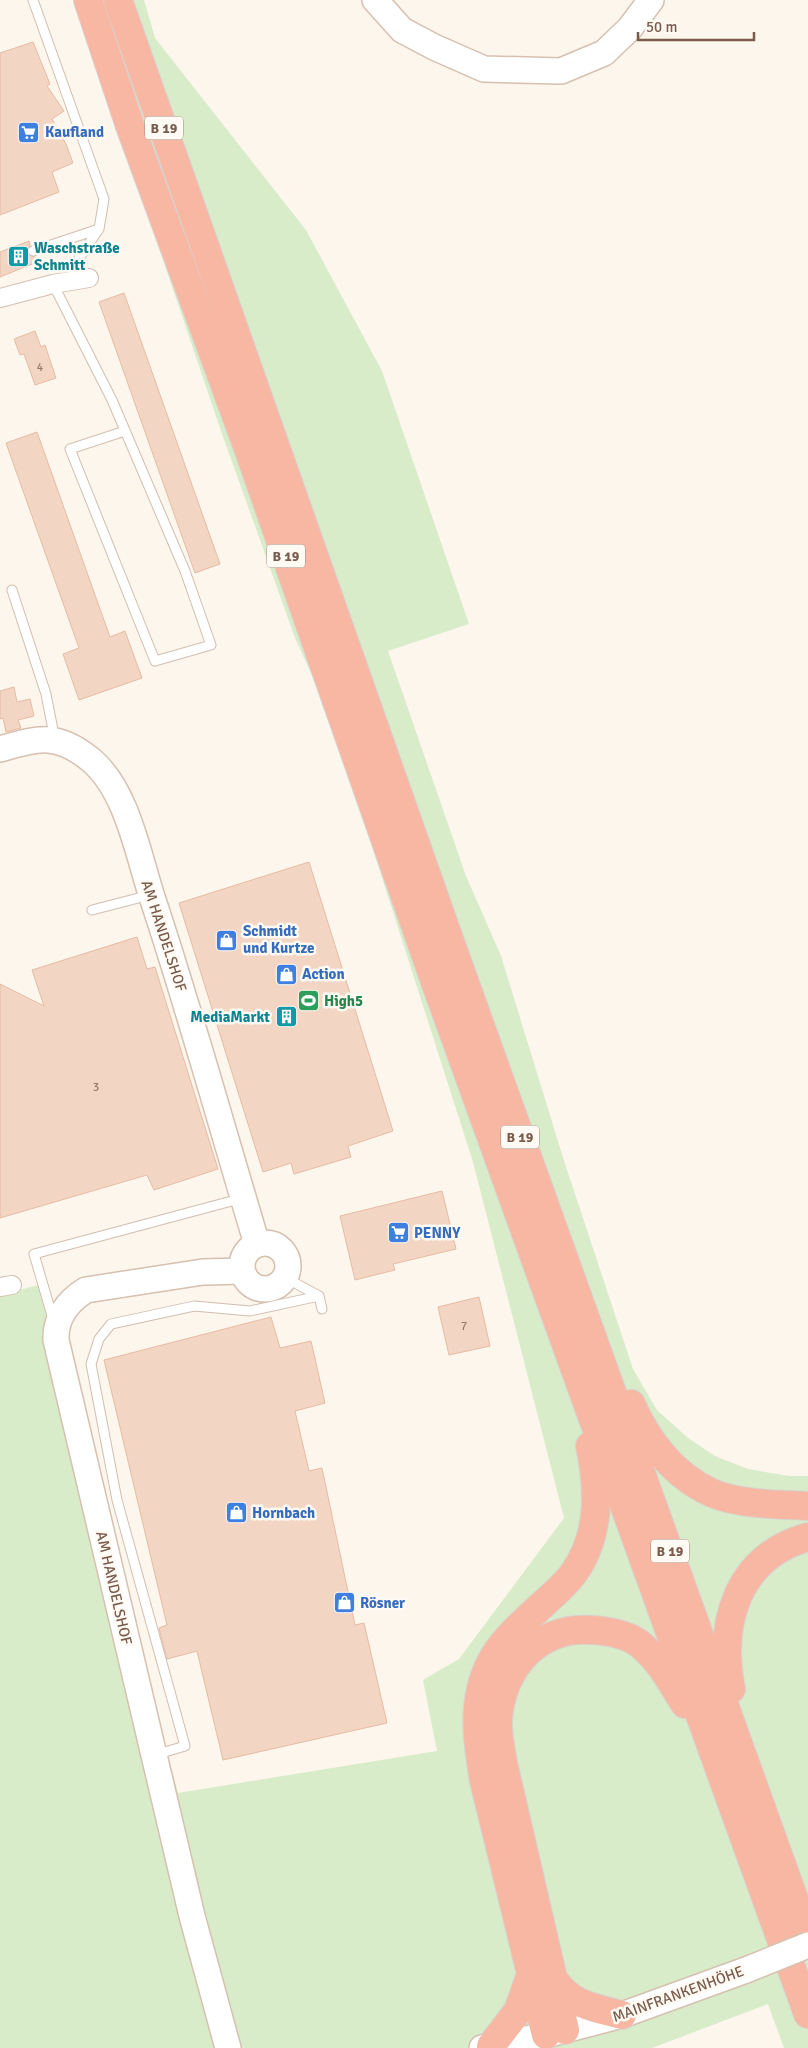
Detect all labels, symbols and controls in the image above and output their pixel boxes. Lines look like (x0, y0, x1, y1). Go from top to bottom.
scale bar (638, 10, 754, 42)
text: 50 m (646, 18, 677, 36)
road number: B 19 (145, 116, 183, 140)
supermarket icon: Kaufland (17, 120, 41, 144)
place label: Kaufland (45, 123, 104, 141)
place label: Waschstraße Schmitt (34, 239, 120, 274)
building icon: Waschstraße Schmitt (6, 245, 30, 269)
house number: 4 (37, 360, 44, 375)
road number: B 19 (267, 544, 305, 568)
street label: AM HANDELSHOF (138, 878, 191, 994)
place label: Schmidt und Kurtze (243, 922, 315, 957)
shop icon: Schmidt und Kurtze (215, 928, 239, 952)
shop icon: Action (274, 962, 298, 986)
place label: Action (302, 965, 345, 983)
sports icon: High5 (296, 989, 320, 1013)
place label: High5 (324, 992, 363, 1010)
building icon: MediaMarkt (274, 1005, 298, 1029)
place label: MediaMarkt (190, 1008, 270, 1026)
house number: 3 (93, 1080, 99, 1095)
road number: B 19 (501, 1126, 539, 1148)
supermarket icon: PENNY (386, 1221, 410, 1245)
place label: PENNY (414, 1224, 461, 1242)
house number: 7 (461, 1319, 467, 1334)
shop icon: Hornbach (224, 1501, 248, 1525)
place label: Hornbach (252, 1504, 315, 1522)
street label: AM HANDELSHOF (92, 1529, 136, 1647)
road number: B 19 (651, 1540, 689, 1562)
shop icon: Rösner (332, 1591, 356, 1615)
place label: Rösner (360, 1594, 405, 1612)
street label: MAINFRANKENHÖHE (610, 1962, 746, 2026)

